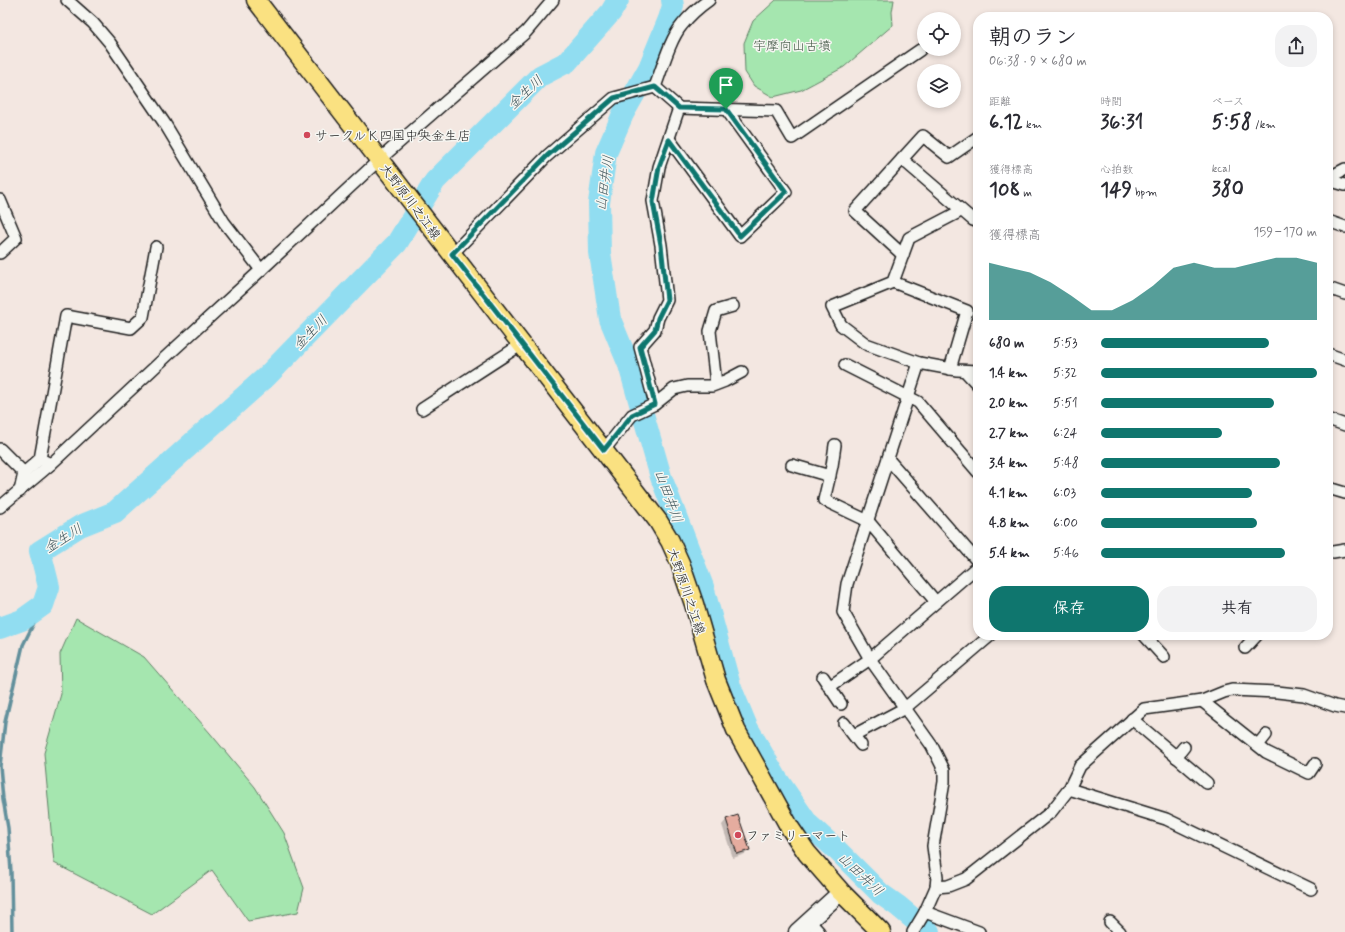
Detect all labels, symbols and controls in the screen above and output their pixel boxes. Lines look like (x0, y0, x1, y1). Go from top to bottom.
map controls (917, 12, 961, 108)
button: locate (917, 12, 961, 56)
text: 朝のラン (989, 24, 1077, 52)
button: share (1275, 25, 1317, 67)
park label: 宇摩向山古墳 (753, 38, 831, 55)
text: 06:38 · 9 × 680 m (989, 53, 1087, 70)
button: layers (917, 64, 961, 108)
pin (709, 68, 743, 109)
water label: 金生川 (504, 72, 547, 114)
icon: arrive (715, 74, 737, 96)
text: 距離 (989, 95, 1011, 109)
text: 時間 (1100, 95, 1122, 109)
text: ペース (1212, 95, 1244, 109)
text: 6.12 (989, 109, 1023, 136)
text: 36:31 (1100, 109, 1143, 136)
text: 5:58 (1212, 109, 1252, 136)
text: km (1023, 118, 1042, 132)
text: /km (1252, 118, 1276, 132)
place label: サークルＫ四国中央金生店 (315, 128, 470, 145)
marker: サークルＫ四国中央金生店 (302, 130, 312, 140)
water label: 山田井川 (592, 154, 618, 212)
street label: 大野原川之江線 (376, 160, 445, 244)
text: kcal (1212, 162, 1230, 176)
text: 獲得標高 (989, 163, 1033, 177)
text: 心拍数 (1100, 163, 1133, 177)
text: 380 (1212, 176, 1244, 203)
text: 108 (989, 177, 1020, 204)
text: 149 (1100, 177, 1132, 204)
text: m (1020, 186, 1032, 200)
text: bpm (1132, 186, 1157, 200)
text: 159–170 m (1253, 224, 1317, 241)
text: 獲得標高 (989, 227, 1041, 244)
water label: 金生川 (290, 311, 332, 354)
text: 680 m (989, 335, 1024, 352)
text: 5:53 (1053, 335, 1078, 352)
text: 1.4 km (989, 365, 1028, 382)
text: 5:32 (1053, 365, 1077, 382)
text: 2.0 km (989, 395, 1028, 412)
text: 5:51 (1053, 395, 1078, 412)
text: 2.7 km (989, 425, 1028, 442)
text: 6:24 (1053, 425, 1077, 442)
text: 3.4 km (989, 455, 1028, 472)
text: 5:48 (1053, 455, 1079, 472)
water label: 山田井川 (650, 467, 686, 526)
text: 4.1 km (989, 485, 1028, 502)
text: 6:03 (1053, 485, 1076, 502)
text: 4.8 km (989, 515, 1029, 532)
text: 6:00 (1053, 515, 1078, 532)
water label: 金生川 (41, 520, 86, 558)
text: 5.4 km (989, 545, 1030, 562)
text: 5:46 (1053, 545, 1079, 562)
street label: 大野原川之江線 (663, 546, 709, 638)
button: 保存 (989, 586, 1149, 632)
button: 共有 (1157, 586, 1317, 632)
place label: ファミリーマート (746, 828, 850, 845)
marker: ファミリーマート (733, 830, 743, 840)
water label: 山田井川 (834, 849, 887, 900)

